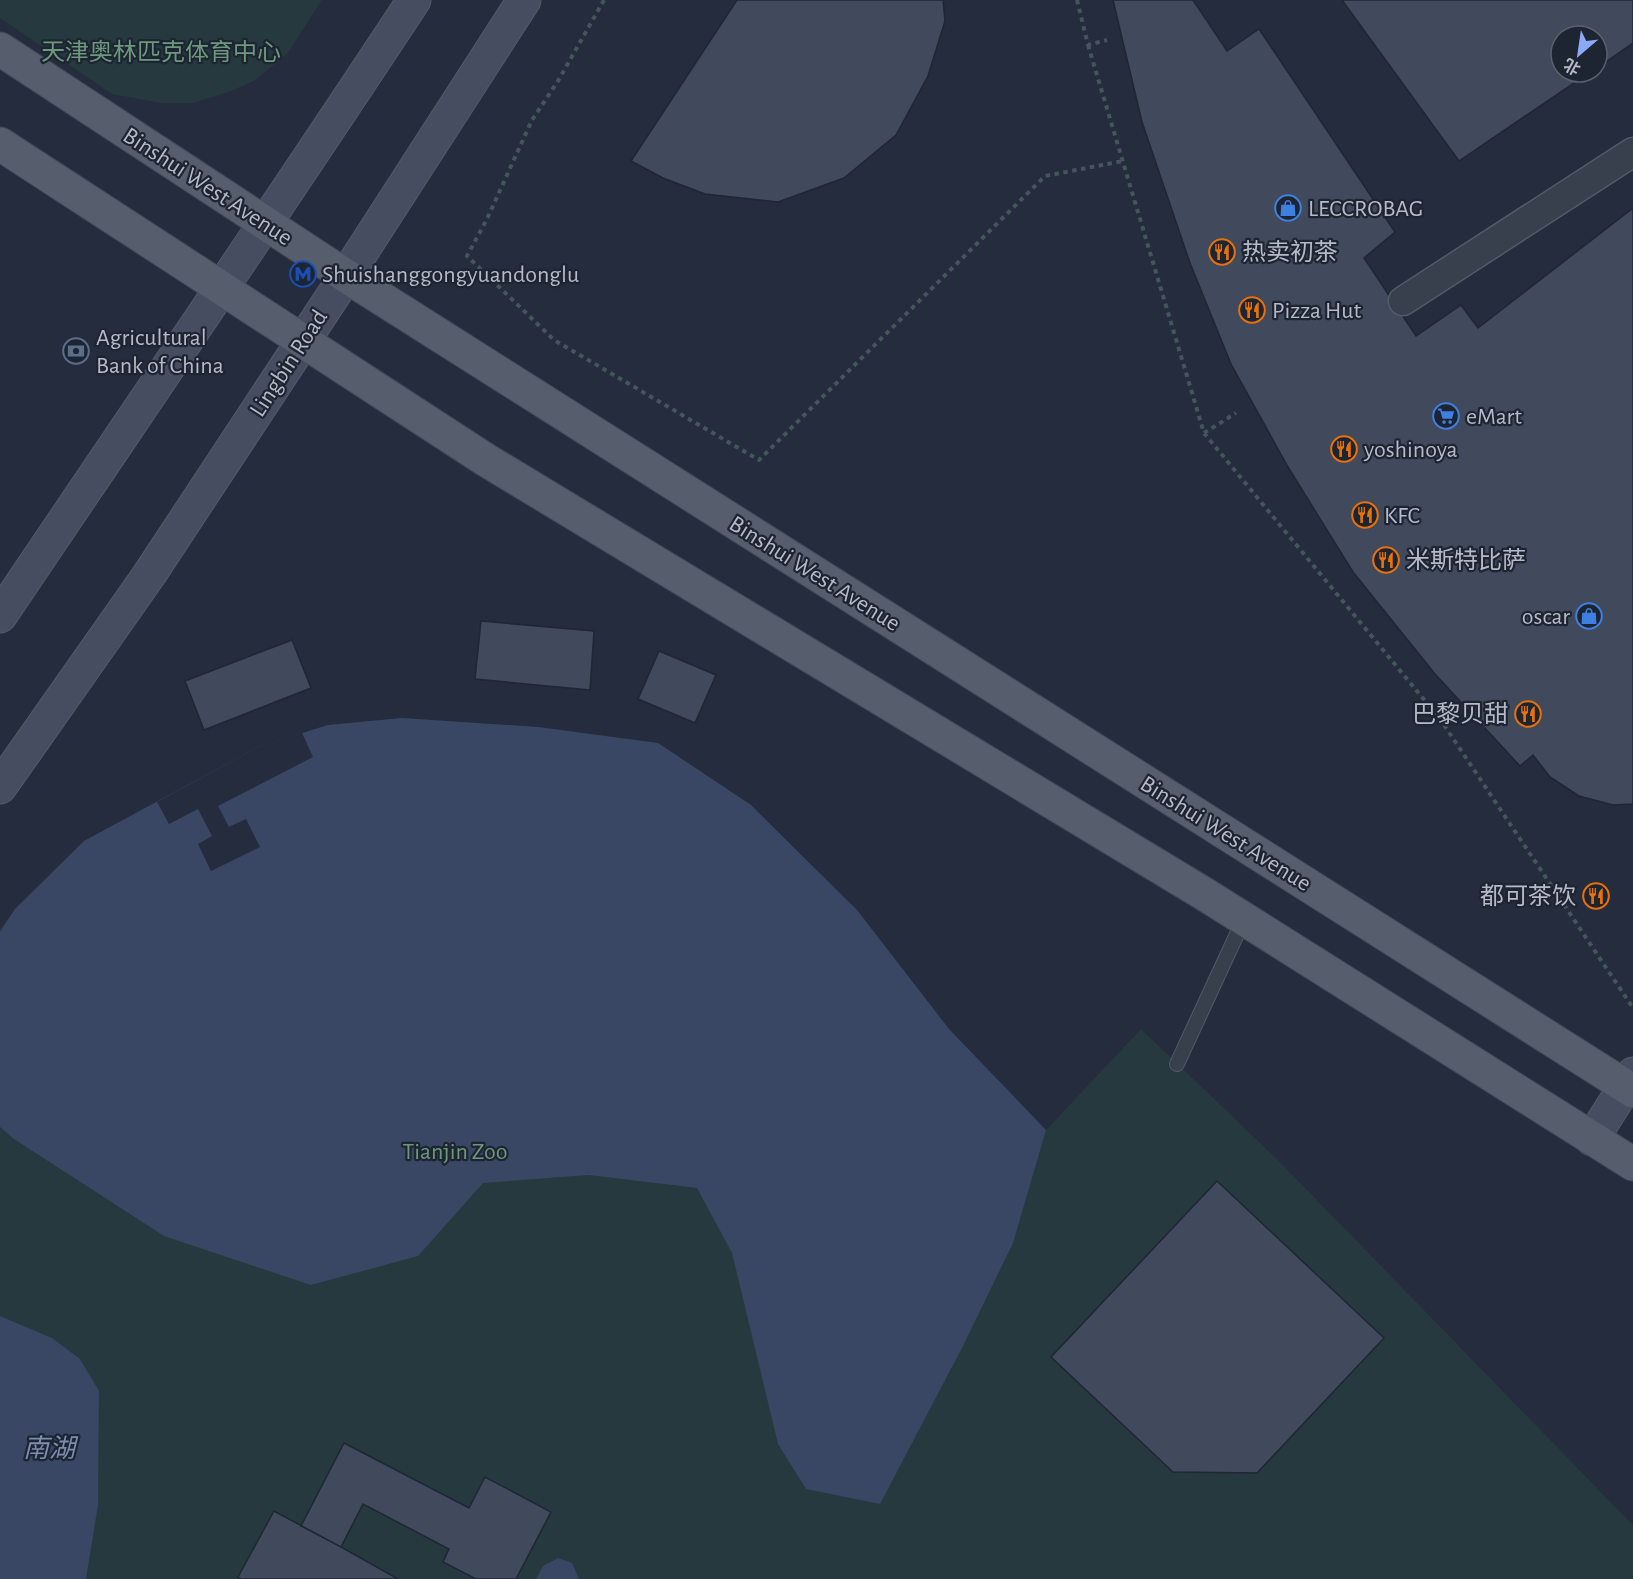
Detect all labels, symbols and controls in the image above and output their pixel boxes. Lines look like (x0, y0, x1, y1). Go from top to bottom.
north arrow (1549, 24, 1609, 84)
park label: 天津奥林匹克体育中心 (41, 39, 281, 65)
text: 北 (1561, 55, 1583, 78)
street label: Binshui West Avenue (119, 123, 296, 250)
shop icon: LECCROBAG (1273, 193, 1303, 223)
place label: LECCROBAG (1308, 197, 1423, 221)
restaurant icon: 热卖初茶 (1207, 237, 1237, 267)
place label: 热卖初茶 (1242, 239, 1338, 265)
metro station icon: Shuishanggongyuandonglu (288, 259, 318, 289)
place label: Shuishanggongyuandonglu (322, 263, 579, 287)
restaurant icon: Pizza Hut (1237, 295, 1267, 325)
place label: Pizza Hut (1272, 299, 1362, 323)
street label: Lingbin Road (246, 306, 332, 421)
place label: Agricultural Bank of China (96, 326, 224, 378)
bank icon: Agricultural Bank of China (61, 336, 91, 366)
supermarket icon: eMart (1431, 401, 1461, 431)
place label: eMart (1466, 405, 1522, 429)
restaurant icon: yoshinoya (1329, 434, 1359, 464)
place label: yoshinoya (1363, 438, 1458, 462)
restaurant icon: KFC (1350, 500, 1380, 530)
place label: KFC (1384, 504, 1420, 528)
street label: Binshui West Avenue (725, 512, 904, 636)
restaurant icon: 米斯特比萨 (1371, 545, 1401, 575)
place label: 米斯特比萨 (1406, 547, 1526, 573)
shop icon: oscar (1574, 601, 1604, 631)
place label: oscar (1522, 605, 1570, 629)
restaurant icon: 巴黎贝甜 (1513, 699, 1543, 729)
place label: 巴黎贝甜 (1412, 701, 1508, 727)
street label: Binshui West Avenue (1136, 772, 1315, 896)
restaurant icon: 都可茶饮 (1581, 881, 1611, 911)
place label: 都可茶饮 (1480, 883, 1576, 909)
park label: Tianjin Zoo (403, 1140, 507, 1164)
water label: 南湖 (23, 1435, 79, 1462)

